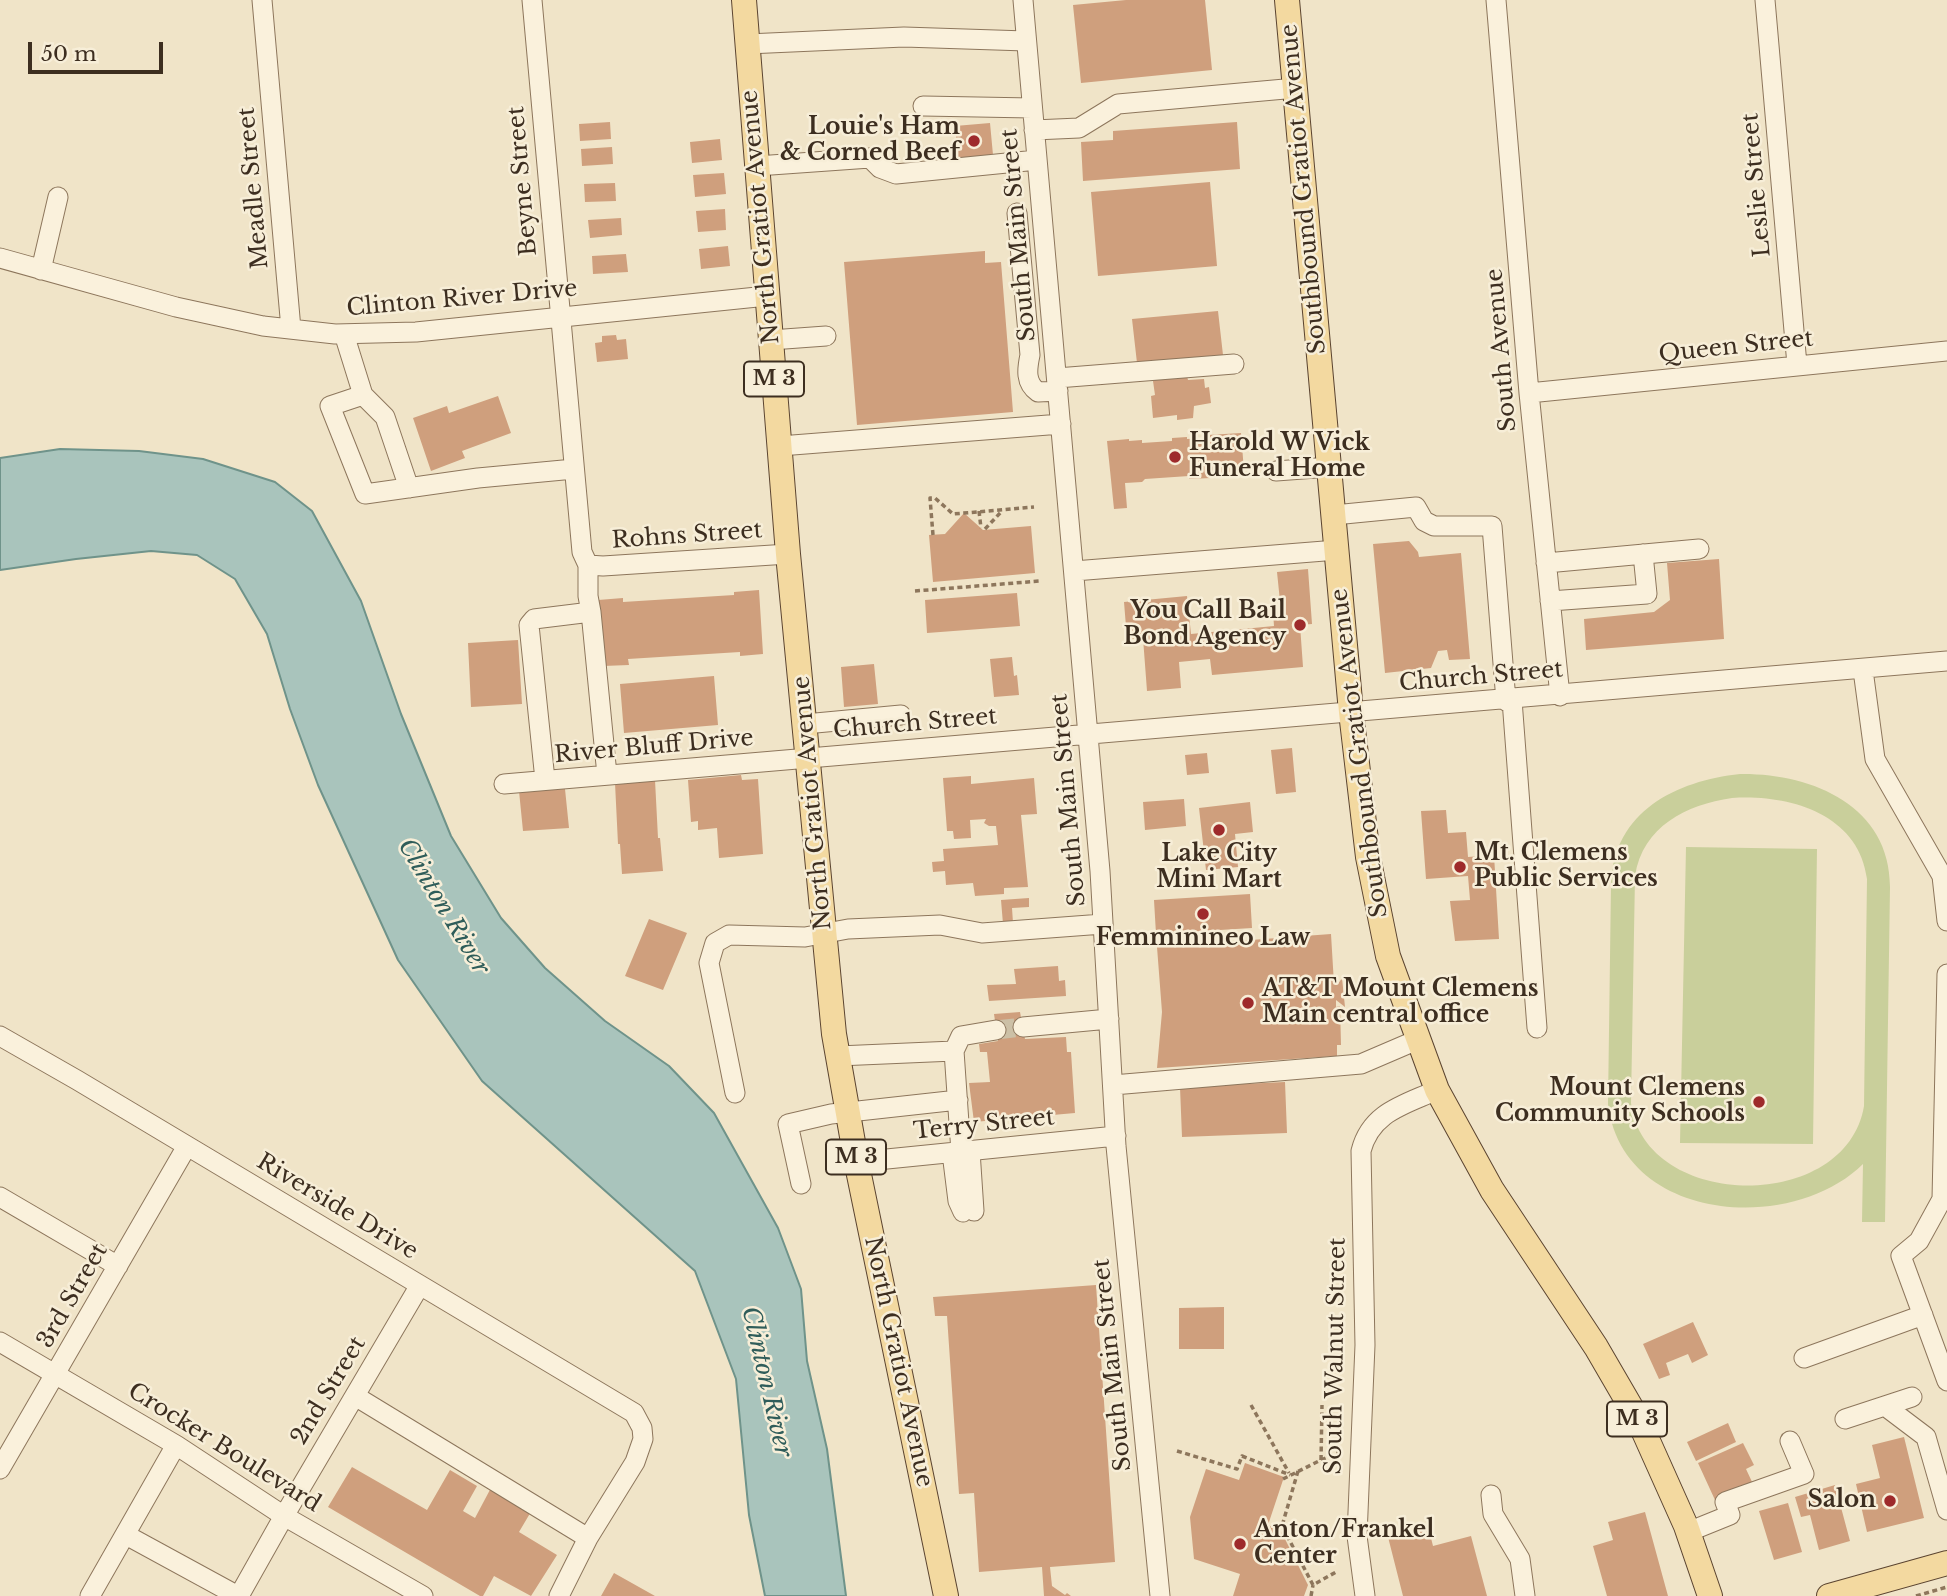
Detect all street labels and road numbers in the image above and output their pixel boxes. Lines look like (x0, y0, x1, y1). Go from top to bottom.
street label: Southbound Gratiot Avenue (1276, 23, 1332, 355)
street label: North Gratiot Avenue (736, 89, 786, 345)
street label: Beyne Street (503, 105, 543, 257)
street label: Meadle Street (233, 106, 275, 270)
street label: Leslie Street (1737, 112, 1777, 258)
street label: South Main Street (996, 127, 1042, 343)
street label: South Avenue (1481, 267, 1523, 433)
street label: Clinton River Drive (345, 275, 579, 323)
street label: Queen Street (1657, 325, 1815, 369)
road number: M 3 (744, 362, 804, 396)
street label: Rohns Street (611, 517, 763, 555)
street label: Southbound Gratiot Avenue (1326, 587, 1394, 919)
street label: Church Street (1398, 656, 1564, 698)
street label: North Gratiot Avenue (788, 675, 838, 931)
street label: South Main Street (1046, 692, 1092, 908)
street label: Church Street (832, 703, 998, 745)
street label: River Bluff Drive (553, 725, 755, 769)
street label: Terry Street (912, 1104, 1056, 1146)
road number: M 3 (826, 1140, 886, 1174)
street label: Riverside Drive (252, 1148, 422, 1266)
street label: North Gratiot Avenue (858, 1234, 938, 1490)
street label: South Walnut Street (1320, 1237, 1352, 1475)
street label: 3rd Street (32, 1239, 114, 1353)
street label: South Main Street (1088, 1257, 1138, 1473)
street label: 2nd Street (286, 1332, 372, 1450)
street label: Crocker Boulevard (123, 1378, 325, 1518)
road number: M 3 (1607, 1402, 1667, 1436)

